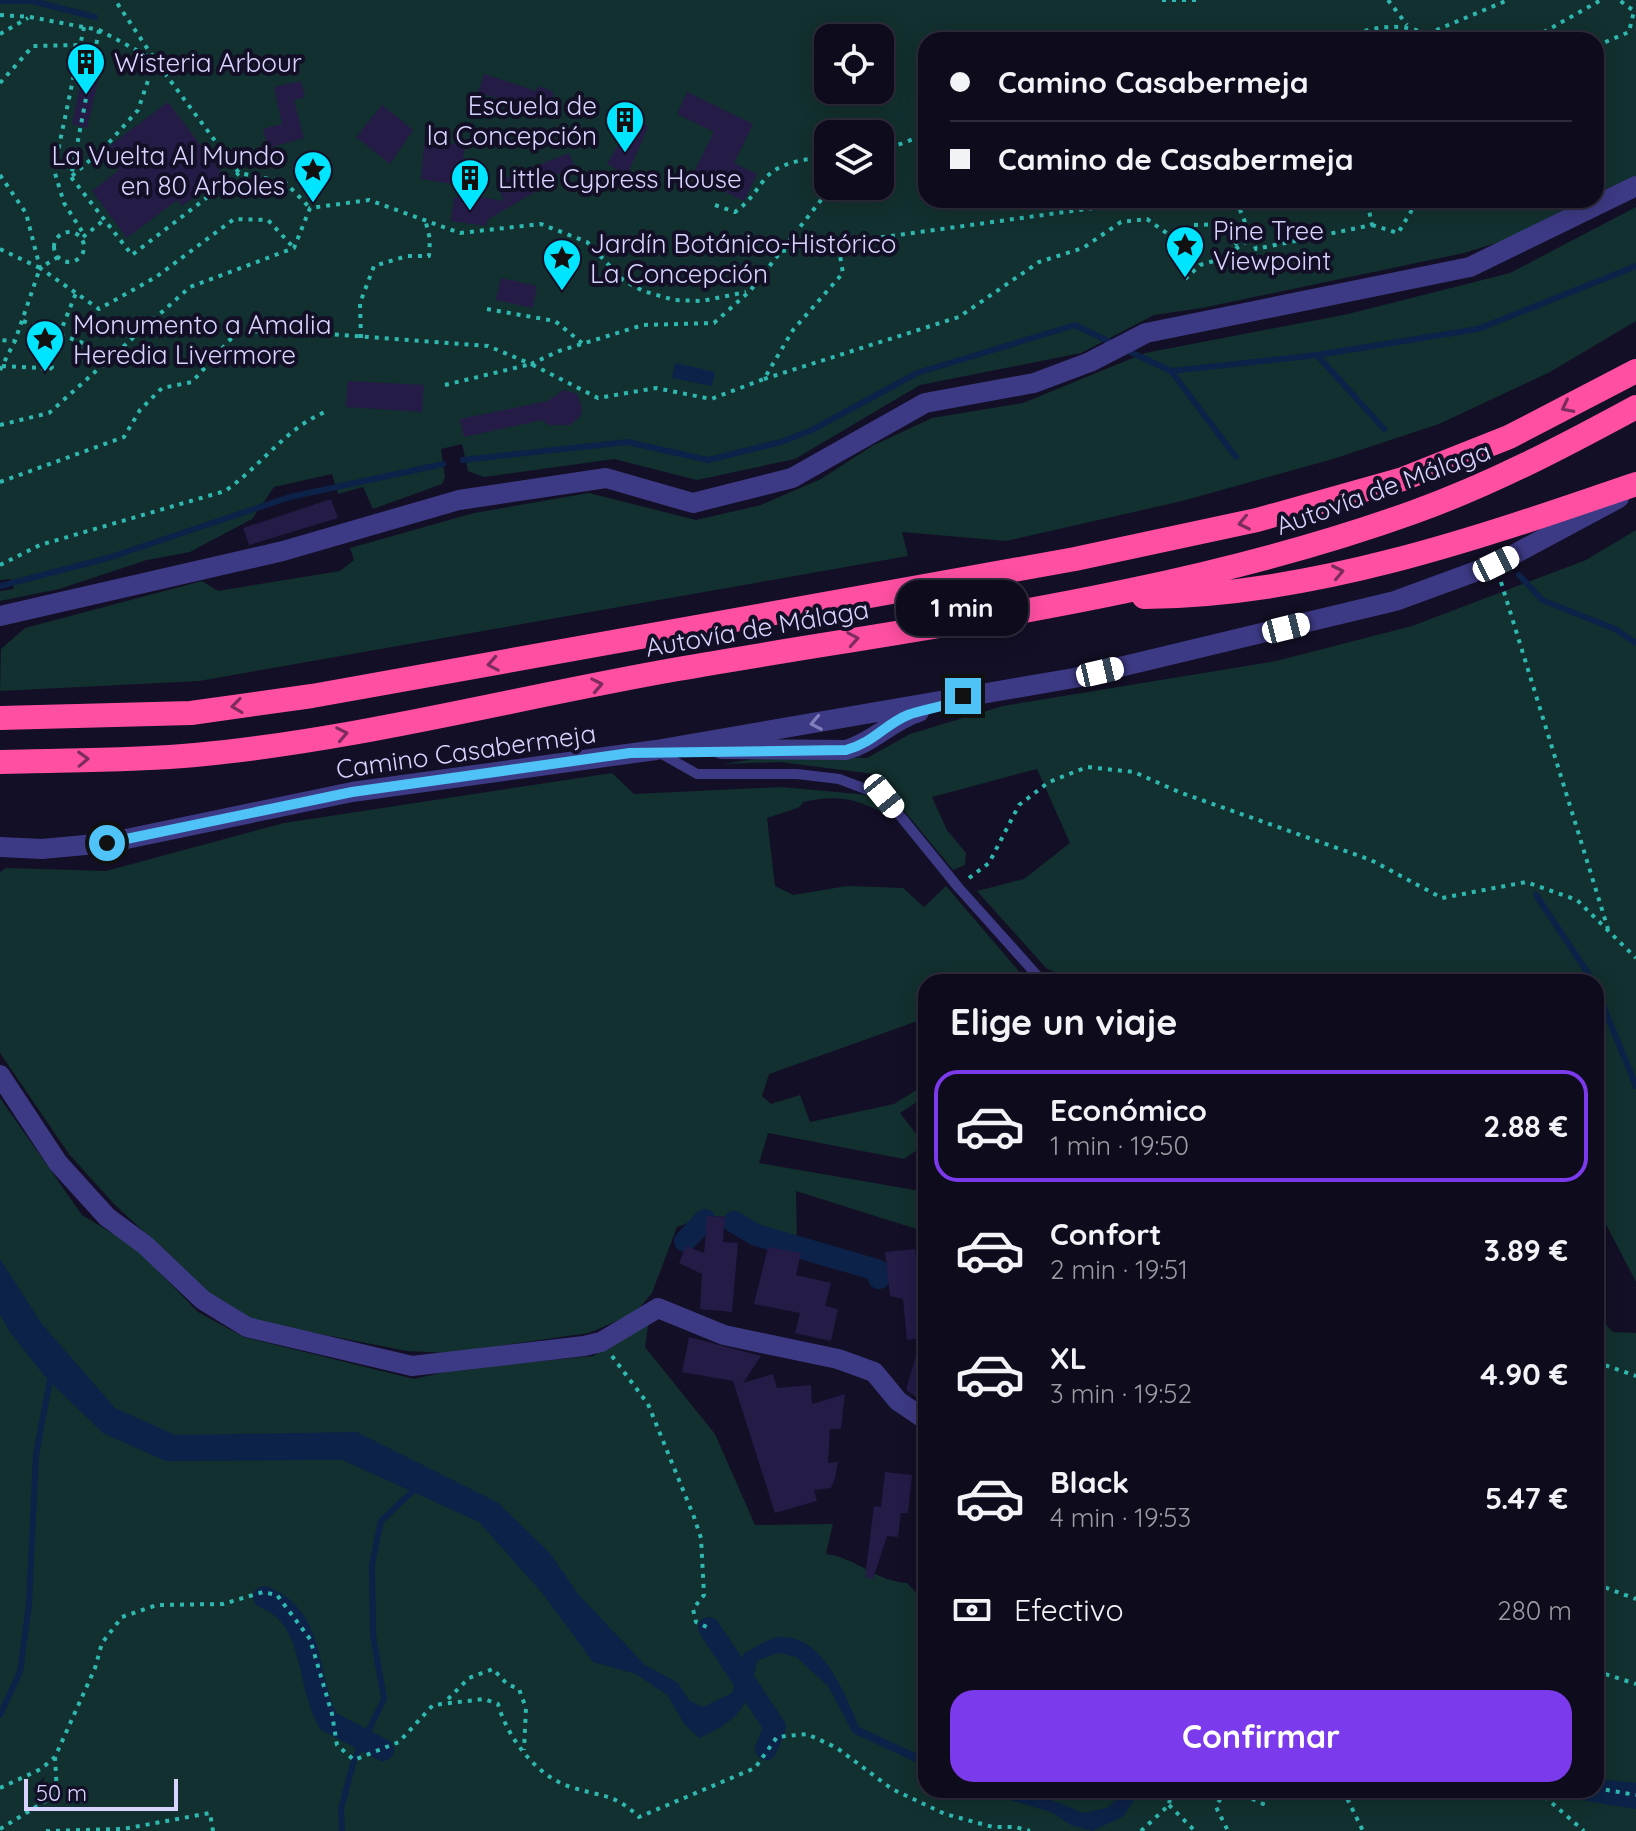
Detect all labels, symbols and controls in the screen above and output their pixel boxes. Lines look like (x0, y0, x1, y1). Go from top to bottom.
map controls (814, 24, 894, 200)
button: locate (814, 24, 894, 104)
building icon: Wisteria Arbour (65, 41, 107, 96)
place label: Wisteria Arbour (114, 46, 302, 79)
text: Camino Casabermeja (998, 63, 1309, 101)
place label: Escuela de la Concepción (427, 89, 597, 152)
building icon: Escuela de la Concepción (604, 99, 646, 154)
button: layers (814, 120, 894, 200)
place label: La Vuelta Al Mundo en 80 Arboles (52, 139, 285, 202)
text: Camino de Casabermeja (998, 140, 1354, 178)
place icon: La Vuelta Al Mundo en 80 Arboles (292, 149, 334, 204)
building icon: Little Cypress House (449, 157, 491, 212)
place label: Little Cypress House (498, 162, 742, 195)
place label: Pine Tree Viewpoint (1213, 214, 1331, 277)
place icon: Pine Tree Viewpoint (1164, 224, 1206, 279)
place label: Jardín Botánico-Histórico La Concepción (590, 227, 896, 290)
place icon: Jardín Botánico-Histórico La Concepción (541, 237, 583, 292)
place label: Monumento a Amalia Heredia Livermore (73, 308, 331, 371)
place icon: Monumento a Amalia Heredia Livermore (24, 318, 66, 373)
one-way arrow (1561, 398, 1575, 413)
street label: Autovía de Málaga (1271, 434, 1495, 542)
one-way arrow (1238, 514, 1252, 531)
car (1469, 543, 1523, 585)
one-way arrow (1330, 564, 1344, 581)
callout: 1 min (897, 580, 1029, 636)
text: 1 min (931, 591, 994, 624)
street label: Autovía de Málaga (643, 592, 871, 664)
car (1260, 611, 1312, 645)
one-way arrow (846, 632, 860, 649)
one-way arrow (487, 655, 500, 672)
car (1074, 655, 1126, 689)
one-way arrow (590, 677, 604, 694)
route end (945, 678, 981, 714)
one-way arrow (230, 697, 244, 714)
one-way arrow (809, 713, 823, 730)
street label: Camino Casabermeja (334, 716, 598, 786)
one-way arrow (335, 726, 349, 743)
one-way arrow (77, 751, 90, 768)
car (860, 770, 908, 822)
route start (89, 825, 125, 861)
text: Elige un viaje (950, 999, 1178, 1044)
icon: car (954, 1090, 1026, 1162)
text: Económico (1050, 1091, 1207, 1129)
text: 2.88 € (1483, 1107, 1568, 1145)
text: 1 min · 19:50 (1050, 1129, 1189, 1162)
icon: car (954, 1214, 1026, 1286)
text: Confort (1050, 1215, 1162, 1253)
text: 3.89 € (1484, 1231, 1568, 1269)
text: 2 min · 19:51 (1050, 1253, 1188, 1286)
icon: car (954, 1338, 1026, 1410)
text: XL (1050, 1339, 1087, 1377)
text: 4.90 € (1480, 1355, 1568, 1393)
text: 3 min · 19:52 (1050, 1377, 1192, 1410)
icon: car (954, 1462, 1026, 1534)
text: Black (1050, 1463, 1129, 1501)
text: 5.47 € (1485, 1479, 1568, 1517)
text: 4 min · 19:53 (1050, 1501, 1191, 1534)
icon: cash (950, 1588, 994, 1632)
text: Efectivo (1014, 1591, 1124, 1629)
text: 280 m (1497, 1594, 1572, 1627)
button: Confirmar (950, 1690, 1572, 1782)
scale bar (24, 1775, 178, 1811)
text: 50 m (36, 1779, 87, 1807)

